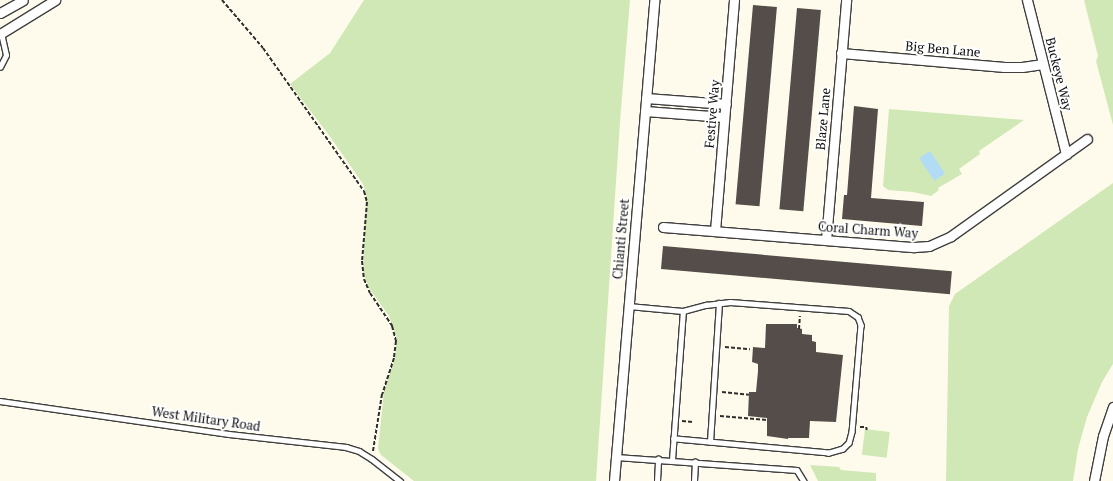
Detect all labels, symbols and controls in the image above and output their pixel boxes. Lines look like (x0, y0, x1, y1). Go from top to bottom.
street label: Buckeye Way (1042, 36, 1076, 112)
street label: Big Ben Lane (905, 38, 981, 60)
street label: Festive Way (701, 79, 723, 149)
street label: Blaze Lane (813, 87, 833, 151)
street label: Chianti Street (610, 198, 632, 280)
street label: Coral Charm Way (817, 219, 919, 241)
street label: West Military Road (151, 404, 261, 434)

